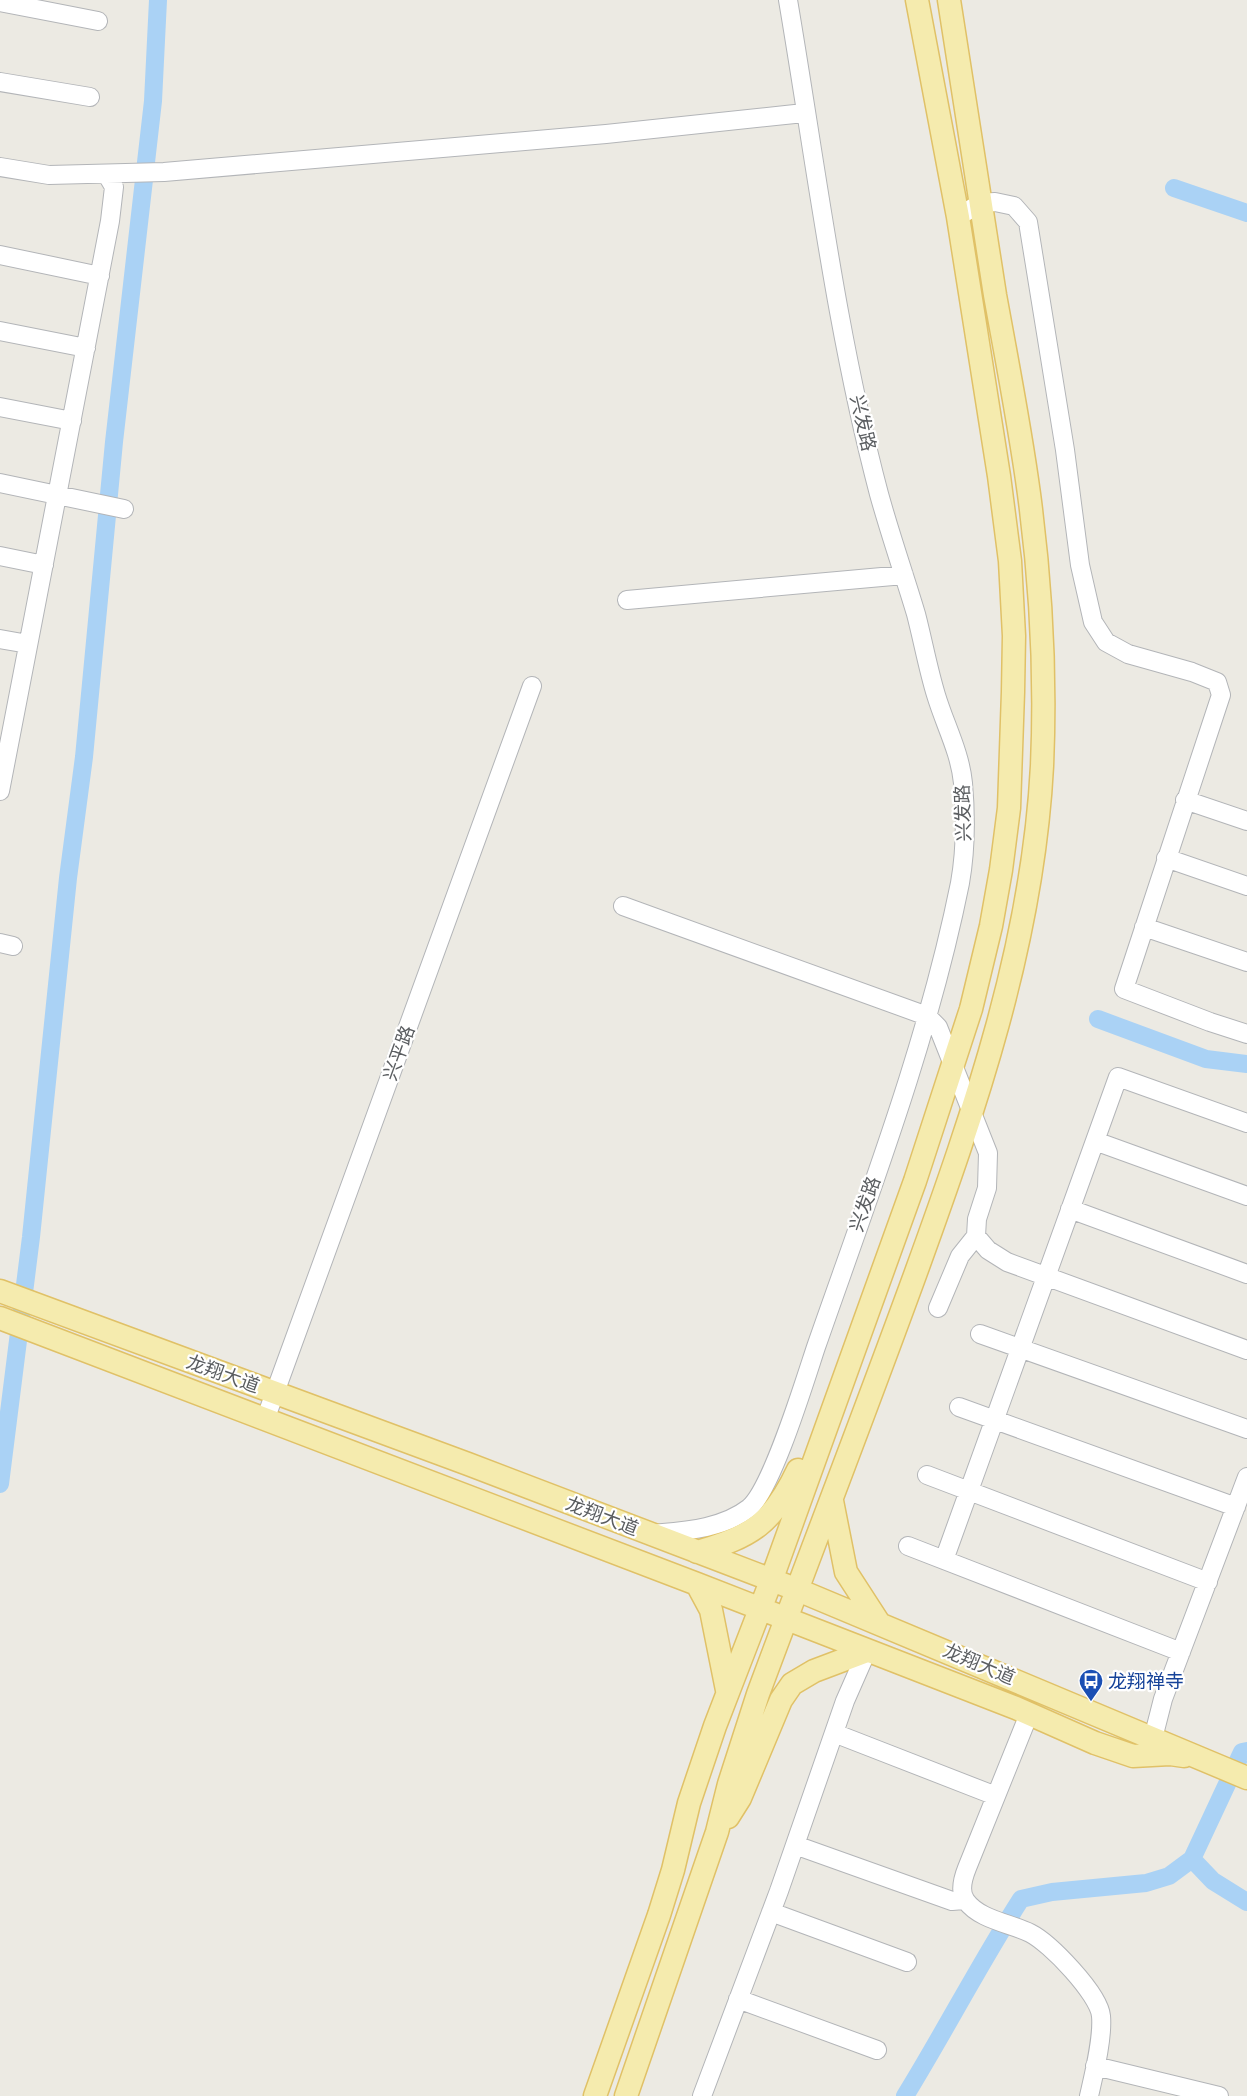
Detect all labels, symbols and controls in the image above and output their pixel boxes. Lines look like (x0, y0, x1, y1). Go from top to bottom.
street label: 兴发路 (845, 393, 881, 453)
street label: 兴发路 (951, 784, 975, 842)
street label: 兴平路 (378, 1022, 420, 1084)
street label: 兴发路 (845, 1173, 885, 1235)
street label: 龙翔大道 (183, 1350, 263, 1398)
street label: 龙翔大道 (562, 1492, 642, 1540)
street label: 龙翔大道 (940, 1639, 1018, 1689)
bus stop icon: 龙翔禅寺 (1078, 1668, 1104, 1702)
place label: 龙翔禅寺 (1108, 1670, 1184, 1693)

